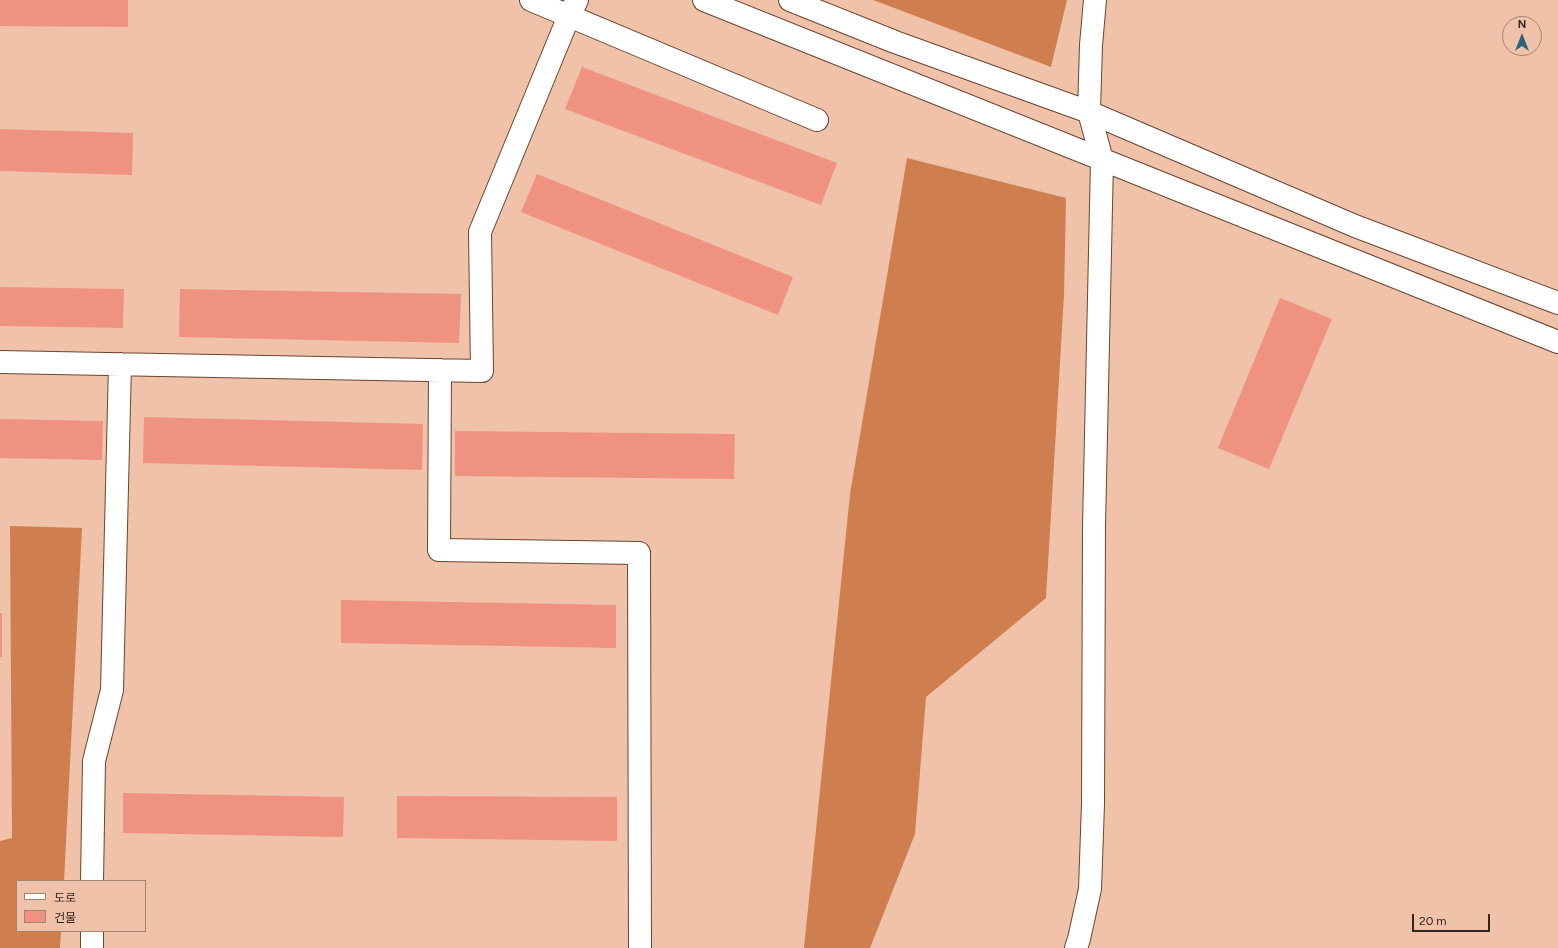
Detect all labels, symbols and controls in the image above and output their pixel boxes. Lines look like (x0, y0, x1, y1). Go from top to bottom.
north arrow (1502, 16, 1542, 56)
text: N (1518, 18, 1526, 31)
legend (16, 880, 146, 932)
text: 도로 (54, 891, 76, 905)
scale bar (1414, 906, 1492, 932)
text: 건물 (54, 911, 76, 925)
text: 20 m (1419, 914, 1447, 928)

